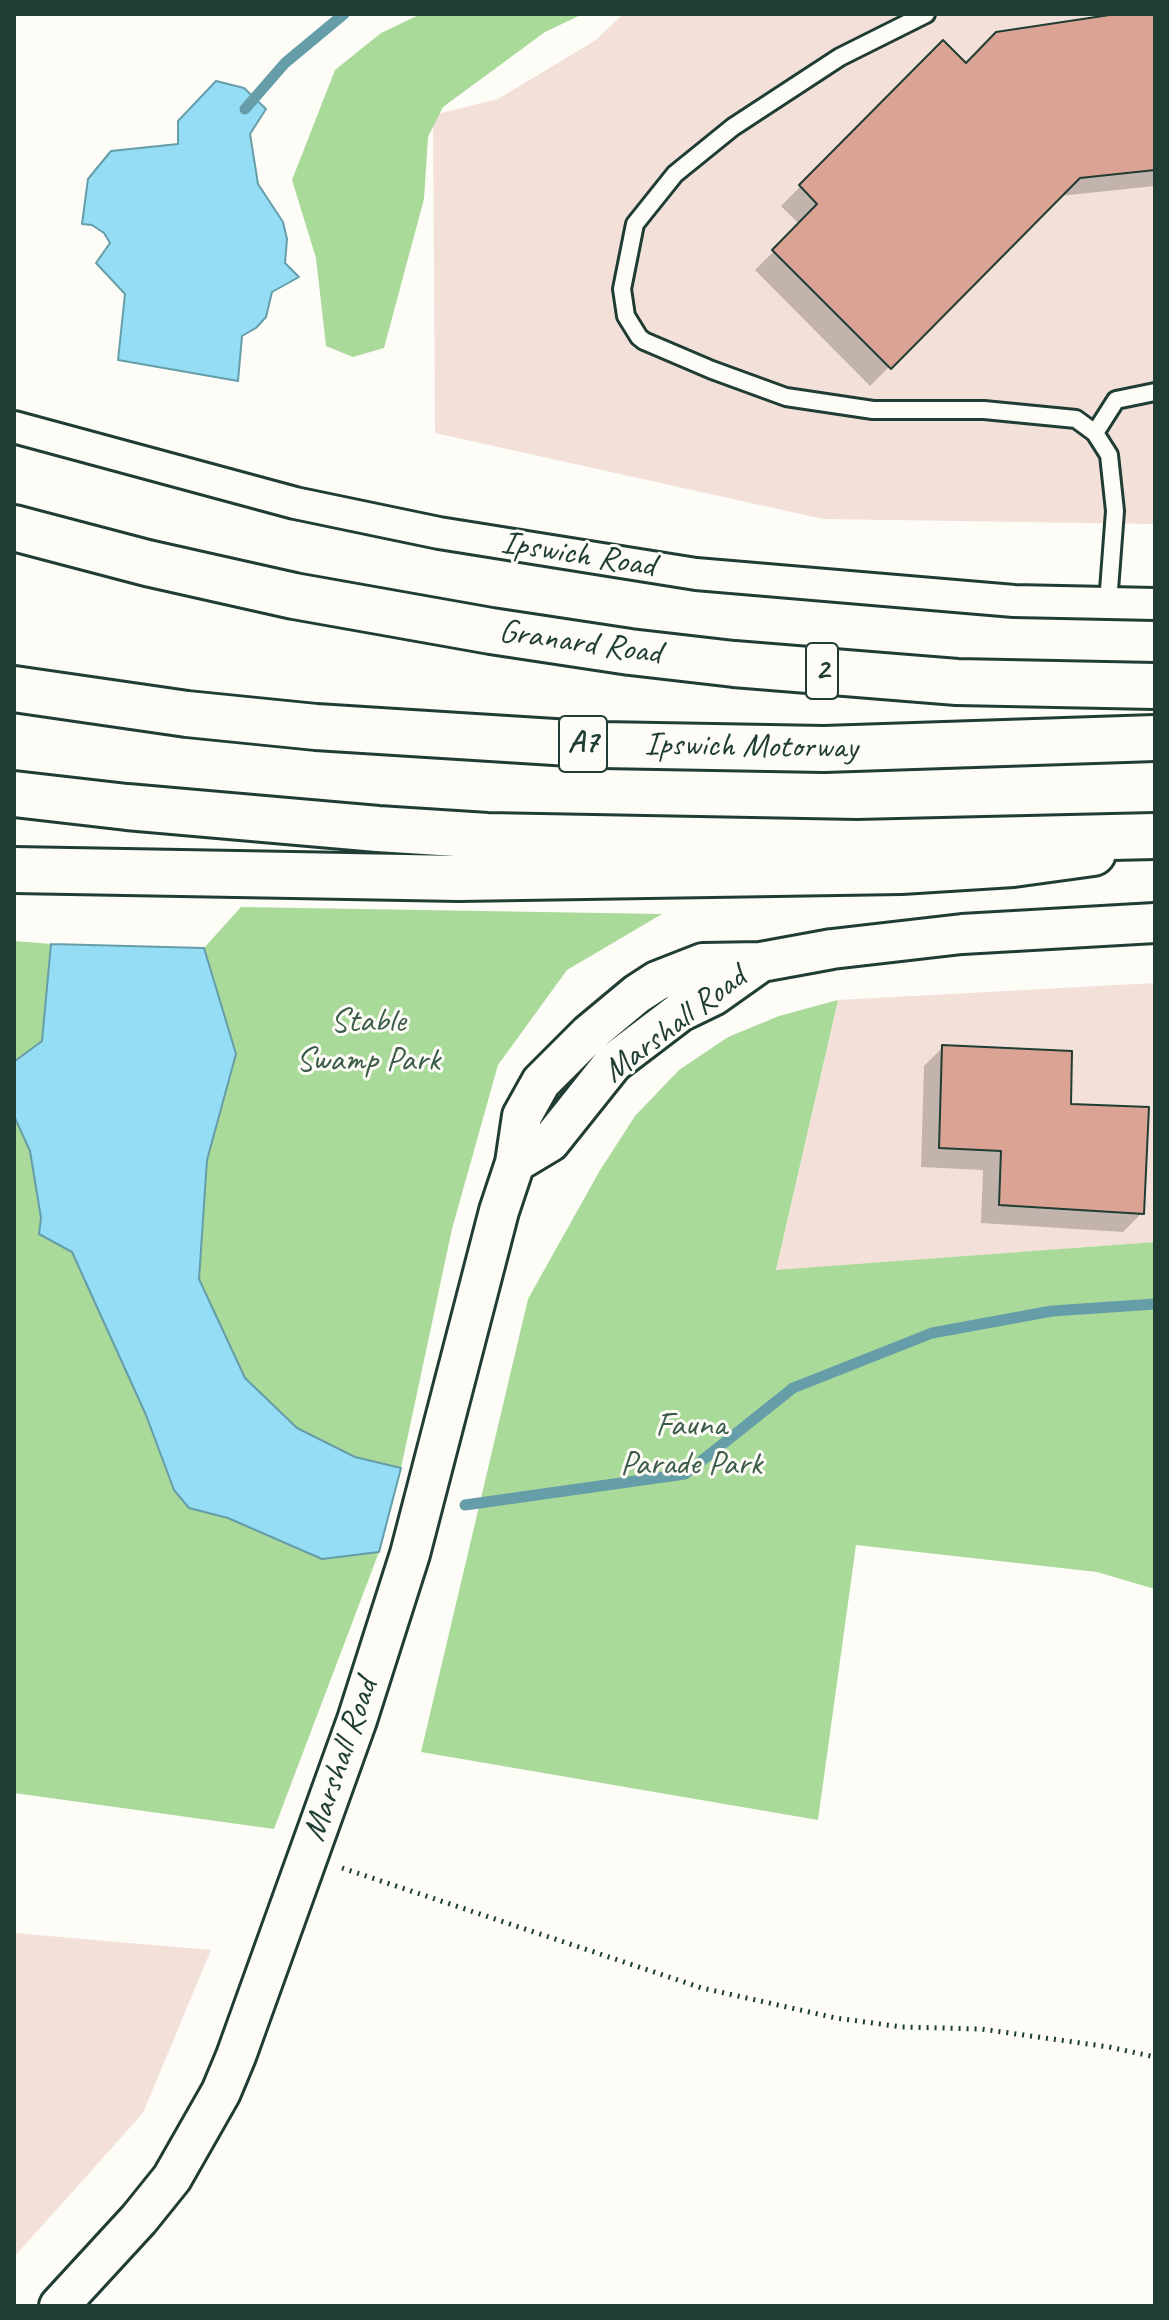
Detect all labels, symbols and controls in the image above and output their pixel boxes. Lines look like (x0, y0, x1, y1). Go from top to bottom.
street label: Ipswich Road (498, 523, 658, 587)
street label: Granard Road (496, 611, 664, 675)
road number: 2 (806, 643, 838, 699)
road number: A7 (559, 716, 607, 772)
street label: Ipswich Motorway (644, 725, 858, 769)
street label: Marshall Road (595, 958, 755, 1092)
park label: Stable Swamp Park (296, 1002, 440, 1082)
park label: Fauna Parade Park (620, 1406, 762, 1486)
street label: Marshall Road (294, 1674, 388, 1846)

